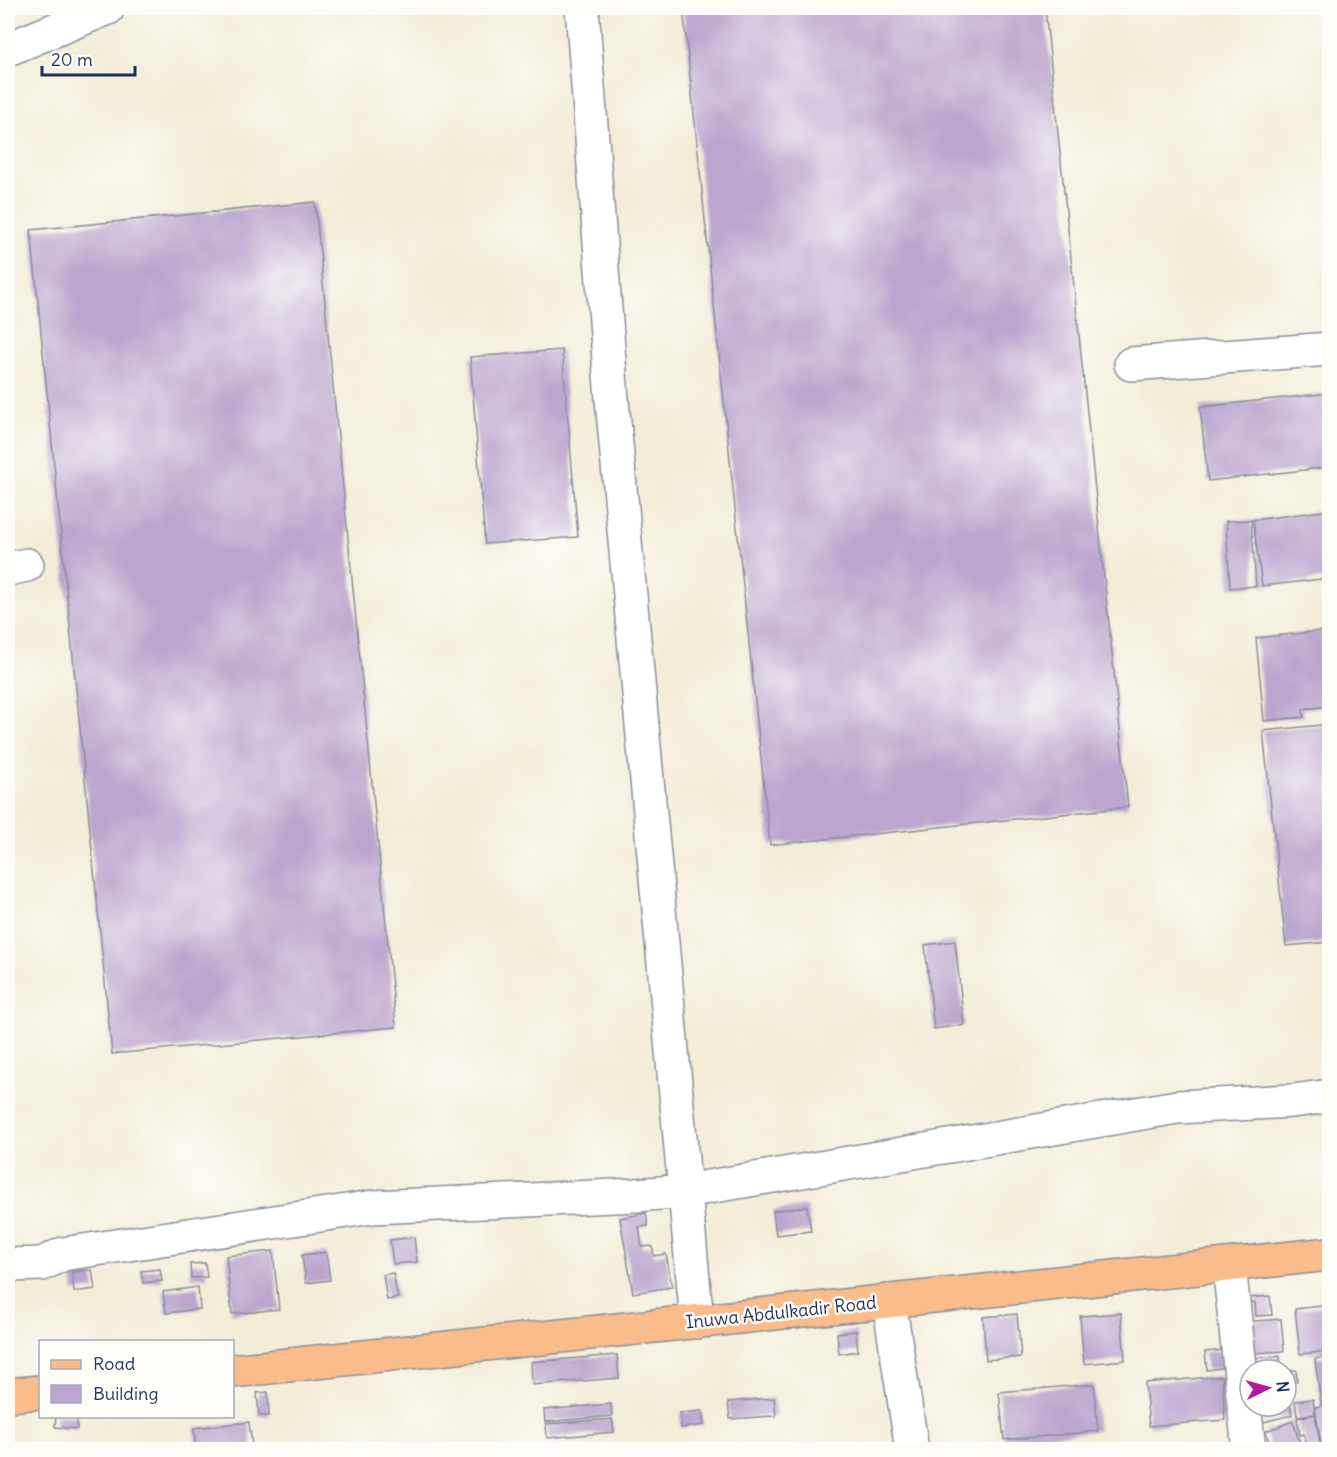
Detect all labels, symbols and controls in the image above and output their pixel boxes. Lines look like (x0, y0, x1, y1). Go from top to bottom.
scale bar (42, 39, 135, 77)
text: 20 m (51, 48, 93, 71)
street label: Inuwa Abdulkadir Road (685, 1291, 878, 1333)
legend (39, 1340, 234, 1418)
text: Road (93, 1352, 136, 1375)
north arrow (1238, 1358, 1298, 1418)
text: N (1272, 1380, 1293, 1393)
text: Building (93, 1382, 158, 1405)

